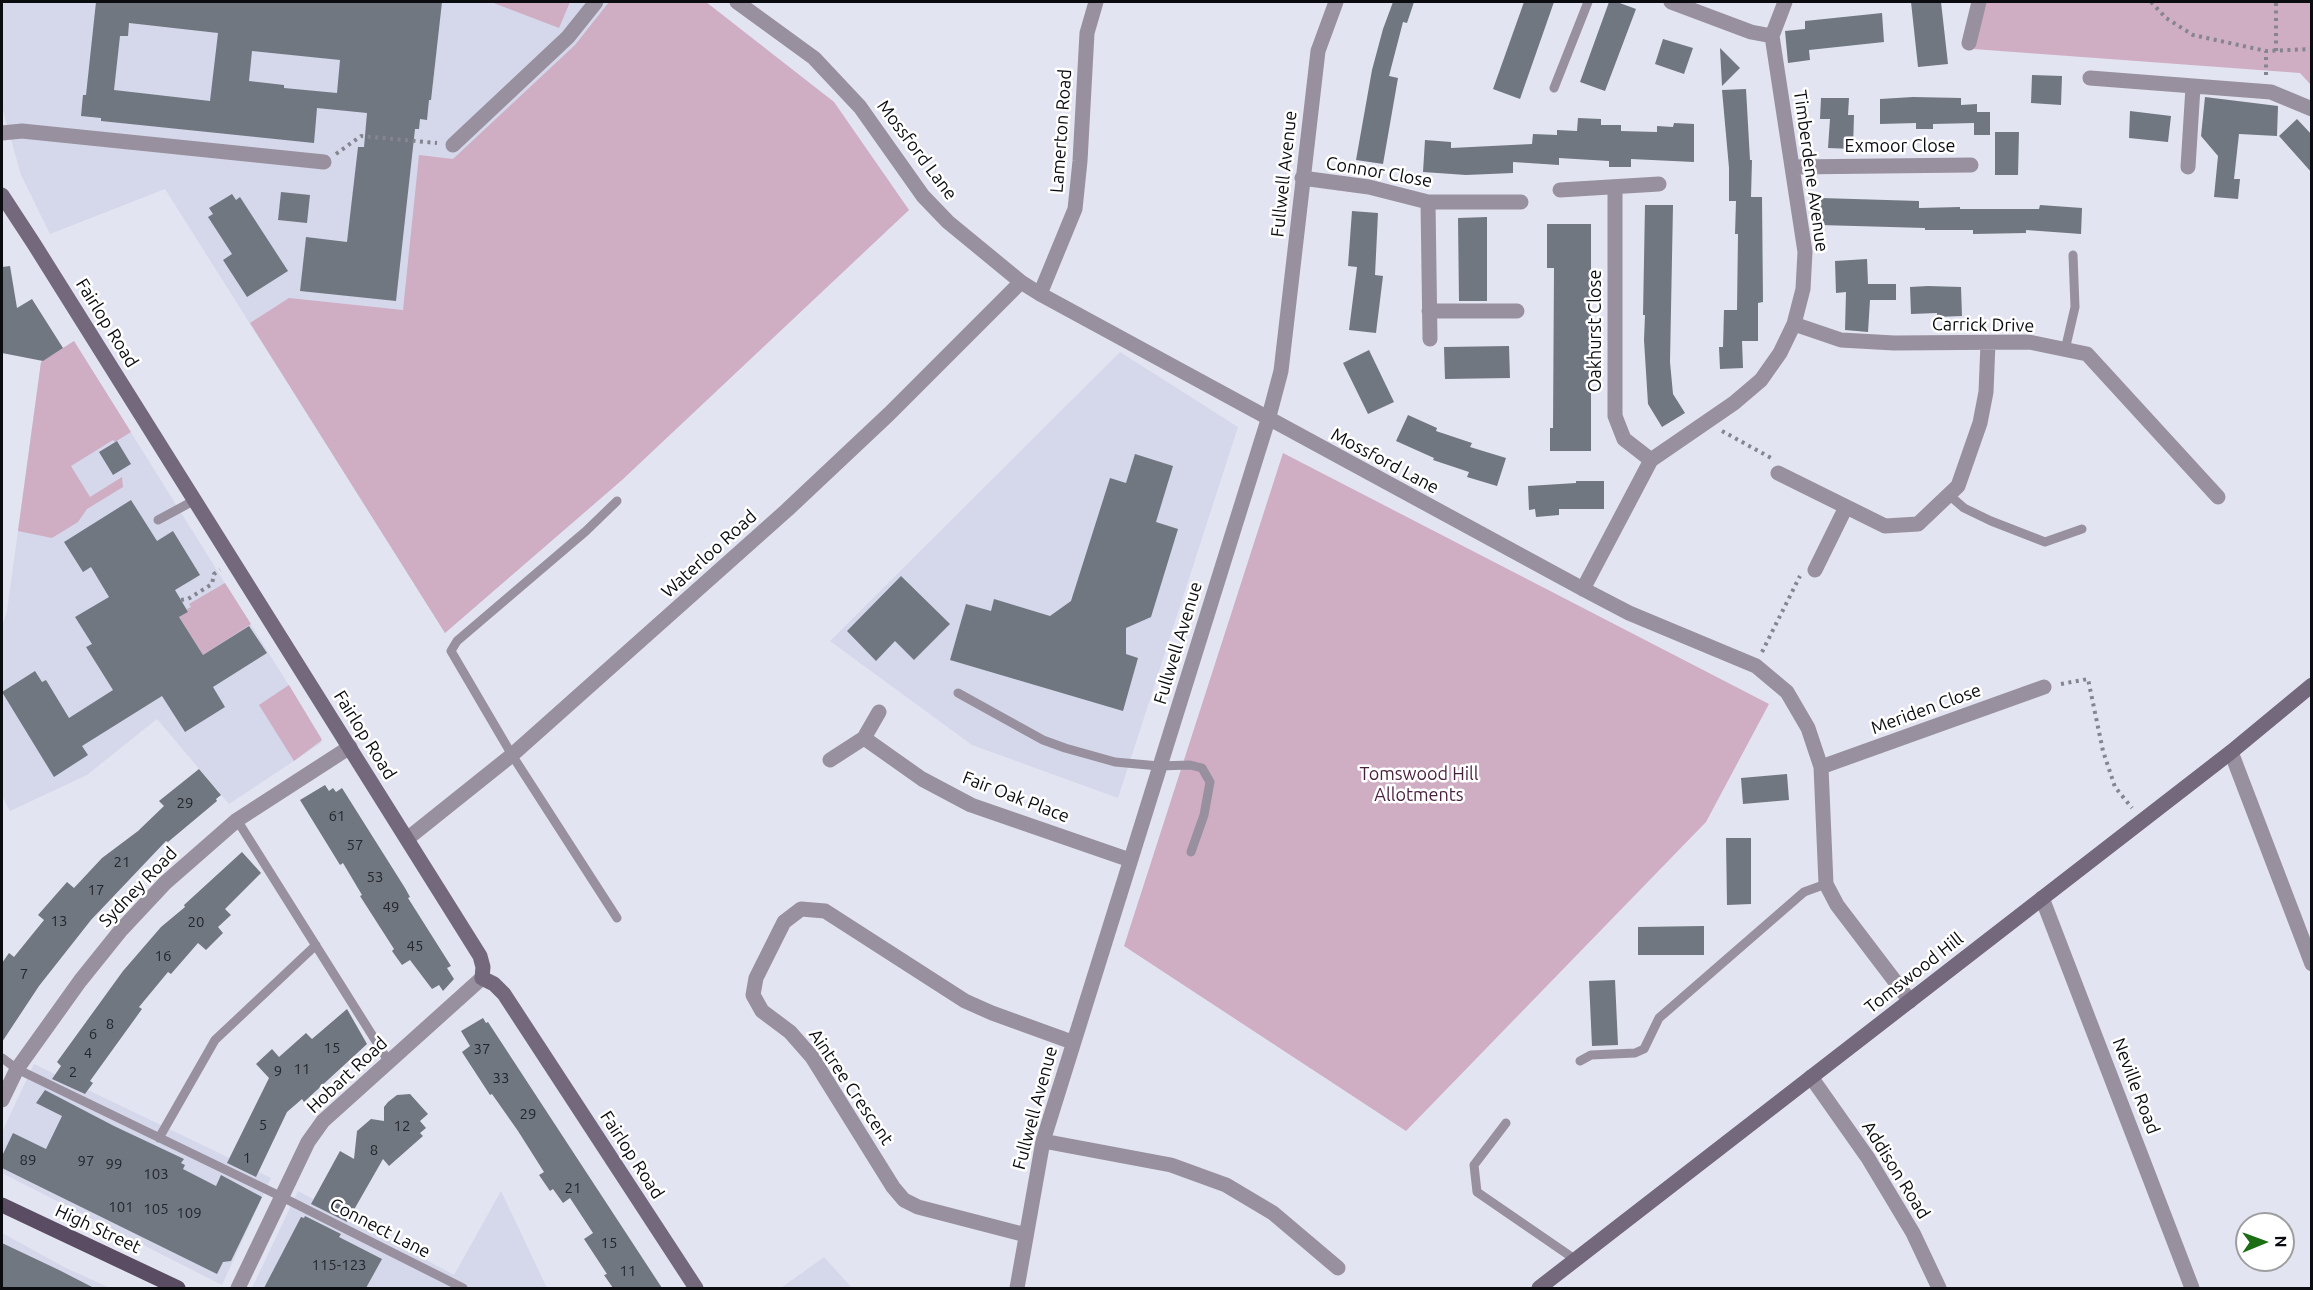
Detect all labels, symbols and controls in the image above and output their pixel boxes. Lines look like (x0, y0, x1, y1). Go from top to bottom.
street label: Lamerton Road (1046, 68, 1076, 194)
street label: Timberdene Avenue (1789, 89, 1833, 253)
street label: Mossford Lane (872, 96, 962, 204)
street label: Fullwell Avenue (1267, 110, 1301, 238)
street label: Exmoor Close (1845, 135, 1955, 157)
street label: Connor Close (1324, 152, 1434, 192)
street label: Oakhurst Close (1584, 270, 1606, 392)
street label: Fairlop Road (71, 275, 143, 371)
street label: Carrick Drive (1932, 313, 2034, 337)
street label: Mossford Lane (1327, 423, 1443, 499)
street label: Waterloo Road (657, 506, 761, 602)
street label: Fullwell Avenue (1149, 579, 1207, 707)
street label: Meriden Close (1868, 679, 1984, 739)
street label: Fairlop Road (329, 687, 401, 783)
park label: Tomswood Hill Allotments (1359, 763, 1479, 806)
street label: Fair Oak Place (959, 767, 1073, 827)
house number: 29 (177, 794, 193, 812)
house number: 61 (329, 807, 345, 825)
house number: 57 (347, 836, 363, 854)
street label: Sydney Road (95, 842, 181, 932)
house number: 21 (114, 853, 130, 871)
house number: 53 (367, 868, 383, 886)
house number: 17 (88, 881, 104, 899)
house number: 49 (383, 898, 399, 916)
house number: 13 (51, 912, 67, 930)
house number: 20 (188, 913, 204, 931)
street label: Tomswood Hill (1860, 928, 1968, 1018)
house number: 45 (407, 937, 423, 955)
house number: 16 (155, 947, 171, 965)
house number: 7 (20, 965, 28, 983)
house number: 8 (106, 1015, 114, 1033)
house number: 6 (89, 1025, 97, 1043)
street label: Aintree Crescent (804, 1025, 898, 1149)
street label: Hobart Road (302, 1032, 392, 1118)
street label: Neville Road (2108, 1035, 2164, 1137)
house number: 15 (324, 1039, 340, 1057)
house number: 37 (474, 1040, 490, 1058)
house number: 4 (84, 1044, 92, 1062)
street label: Fullwell Avenue (1008, 1044, 1062, 1172)
house number: 11 (294, 1060, 310, 1078)
house number: 9 (274, 1062, 282, 1080)
house number: 2 (69, 1063, 77, 1081)
house number: 33 (493, 1069, 509, 1087)
house number: 29 (520, 1105, 536, 1123)
street label: Fairlop Road (596, 1107, 668, 1203)
house number: 5 (259, 1116, 267, 1134)
house number: 12 (394, 1117, 410, 1135)
street label: Addison Road (1857, 1117, 1935, 1223)
house number: 8 (370, 1141, 378, 1159)
house number: 1 (243, 1149, 251, 1167)
house number: 89 (20, 1151, 36, 1169)
house number: 97 (78, 1152, 94, 1170)
house number: 99 (106, 1155, 122, 1173)
house number: 103 (143, 1165, 169, 1183)
house number: 21 (565, 1179, 581, 1197)
street label: Connect Lane (326, 1193, 434, 1263)
house number: 101 (108, 1198, 134, 1216)
street label: High Street (52, 1200, 144, 1258)
house number: 105 (143, 1200, 169, 1218)
house number: 109 (176, 1204, 202, 1222)
north arrow (2235, 1212, 2295, 1272)
house number: 15 (601, 1234, 617, 1252)
text: N (2272, 1236, 2290, 1248)
house number: 115-123 (311, 1256, 367, 1274)
house number: 11 (620, 1262, 636, 1280)

